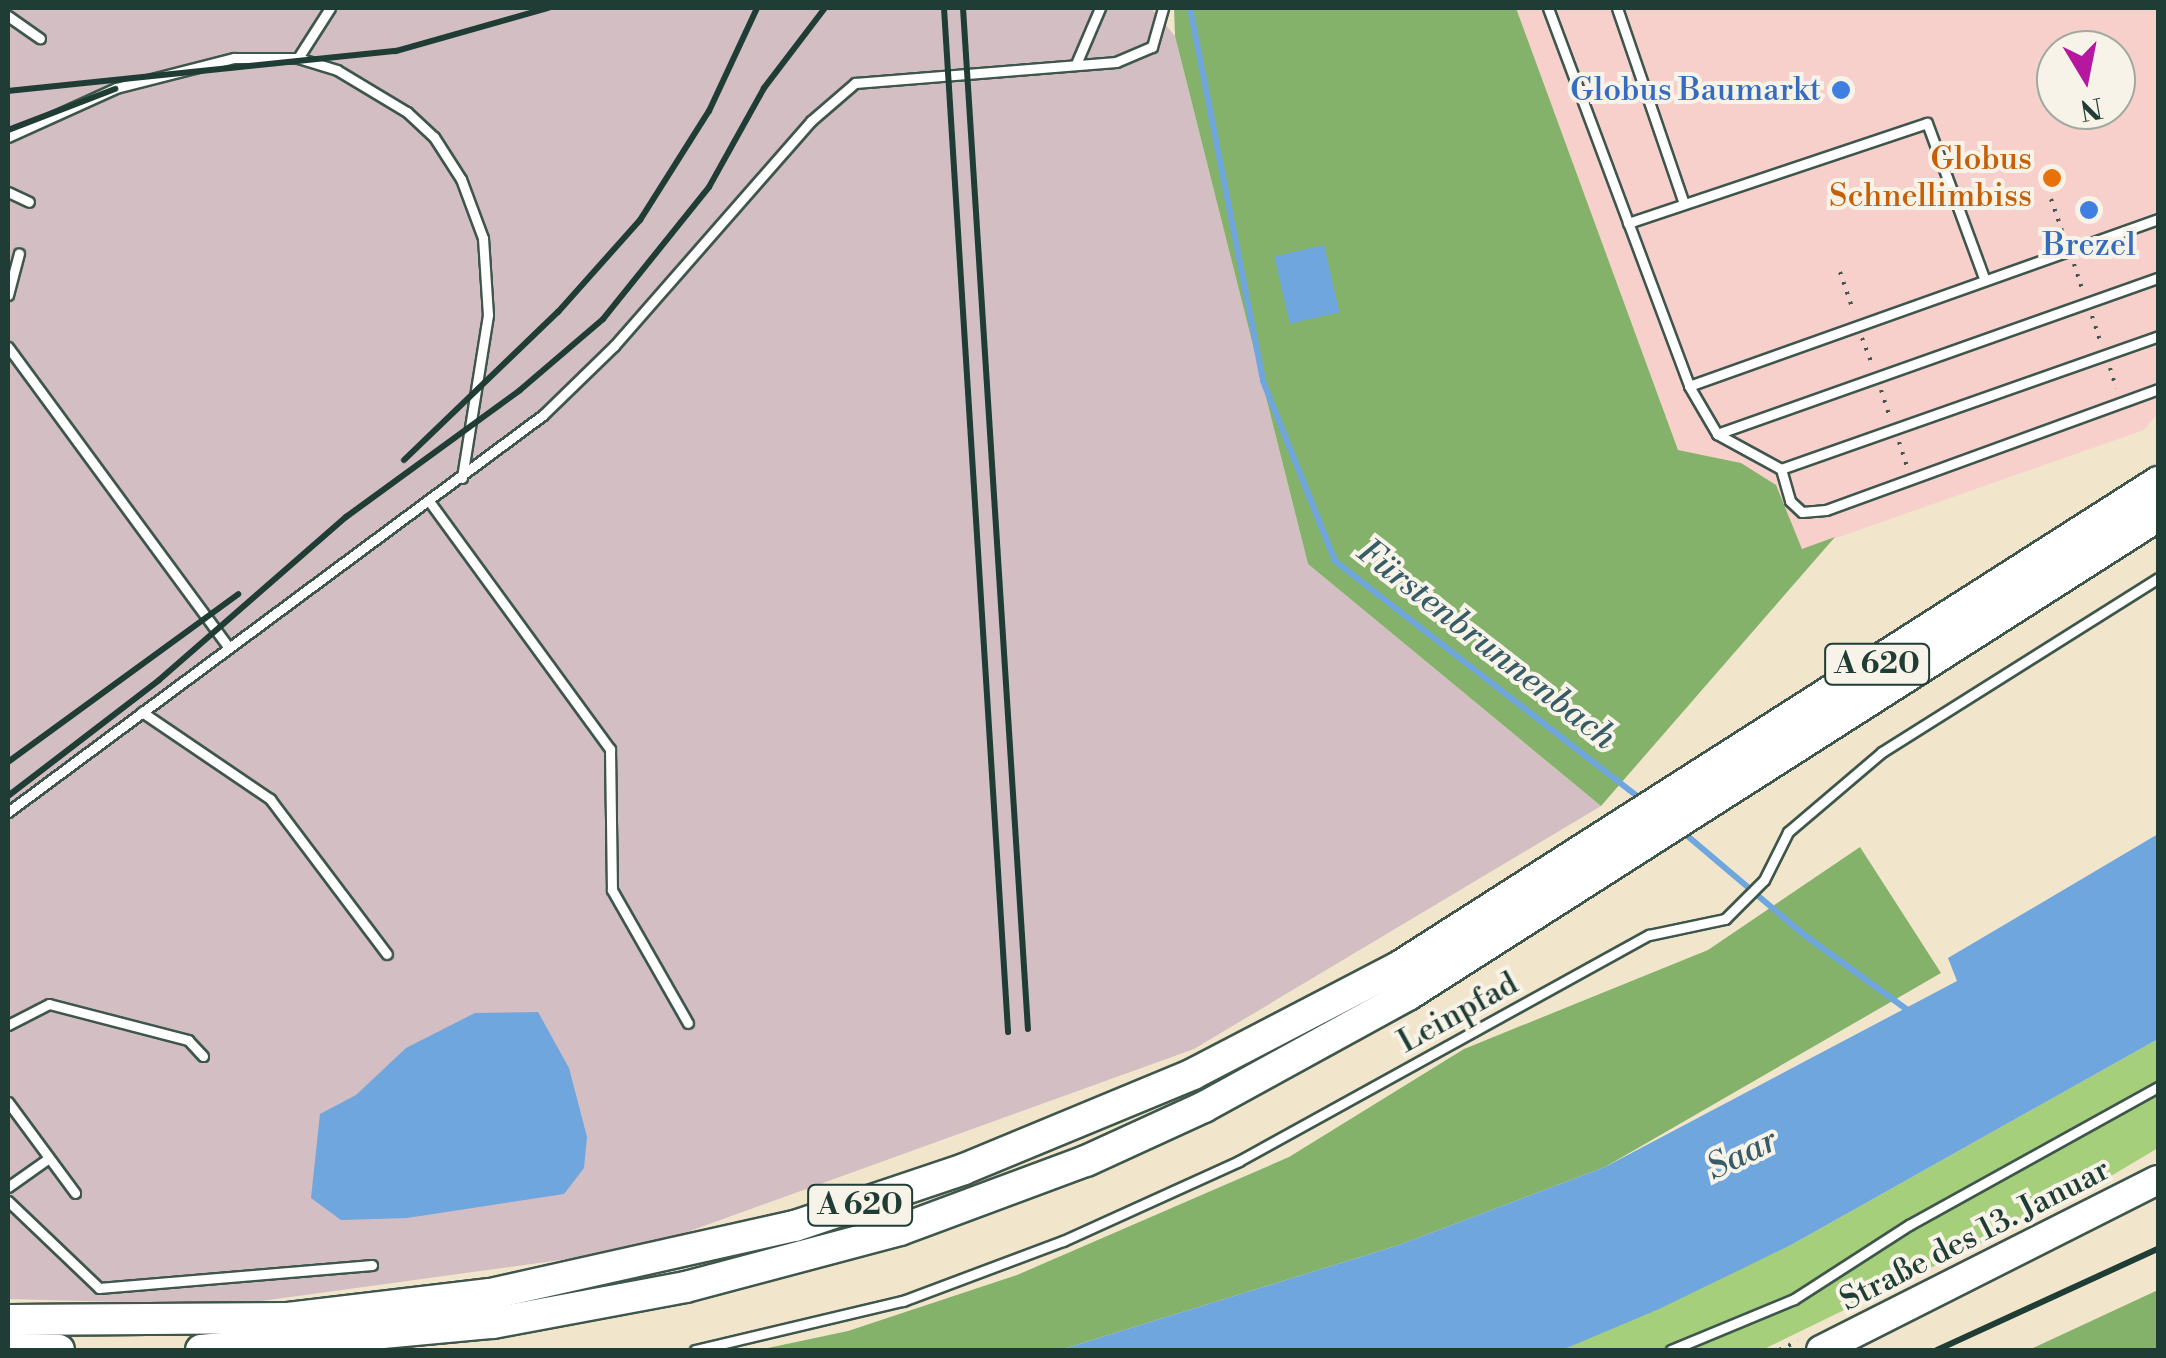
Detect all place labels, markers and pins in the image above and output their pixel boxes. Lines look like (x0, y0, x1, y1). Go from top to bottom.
place label: Globus Baumarkt (1570, 71, 1821, 109)
marker: Globus Baumarkt (1830, 79, 1852, 101)
place label: Globus Schnellimbiss (1829, 141, 2032, 216)
marker: Globus Schnellimbiss (2041, 167, 2063, 189)
marker: Brezel (2078, 199, 2100, 221)
place label: Brezel (2042, 226, 2136, 264)

